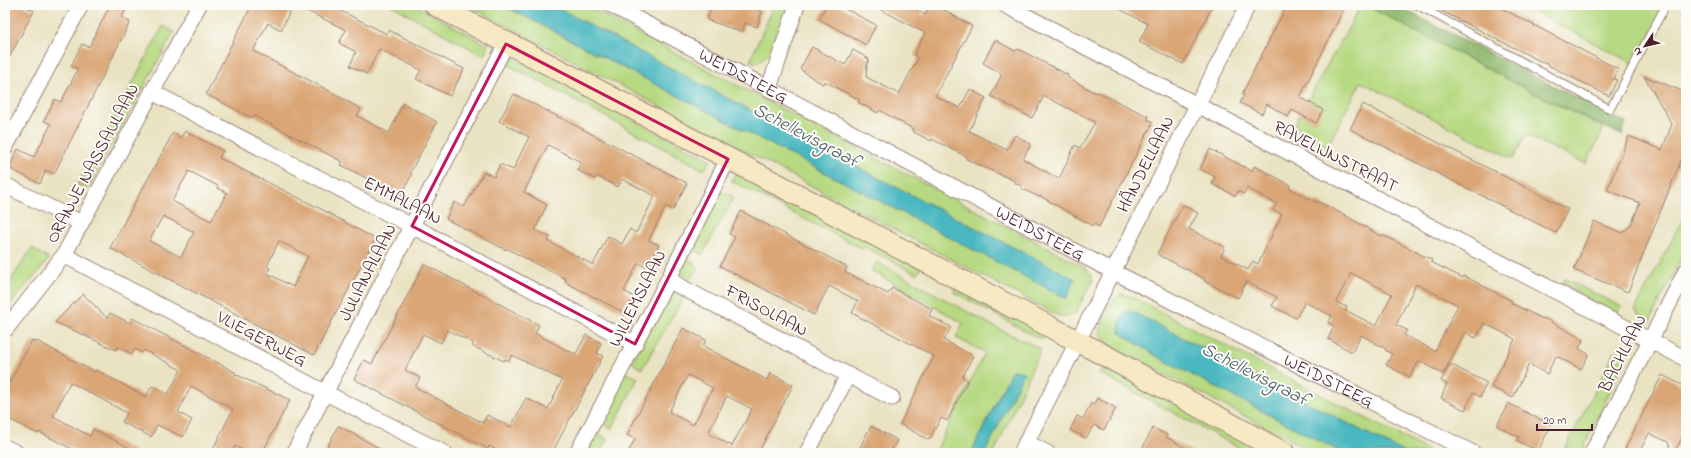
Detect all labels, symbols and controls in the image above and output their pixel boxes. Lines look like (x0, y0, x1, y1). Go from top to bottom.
north arrow (1625, 26, 1665, 66)
street label: WEIDSTEEG (693, 43, 792, 111)
text: N (1629, 44, 1646, 59)
street label: ORANJE NASSAULAAN (41, 79, 147, 249)
water label: Schellevisgraaf (747, 97, 867, 178)
street label: HÄNDELLAAN (1111, 112, 1182, 218)
street label: RAVELIJNSTRAAT (1268, 115, 1402, 200)
street label: EMMALAAN (358, 171, 446, 233)
street label: WEIDSTEEG (990, 200, 1088, 269)
street label: JULIANALAAN (333, 220, 405, 326)
street label: WILLEMSLAAN (603, 246, 674, 352)
street label: FRISOLAAN (719, 279, 812, 344)
street label: VLIEGERWEG (211, 305, 311, 374)
street label: BACHLAAN (1593, 310, 1655, 398)
water label: Schellevisgraaf (1196, 337, 1316, 416)
street label: WEIDSTEEG (1279, 349, 1377, 416)
scale bar (1537, 406, 1592, 432)
text: 20 m (1543, 412, 1566, 430)

